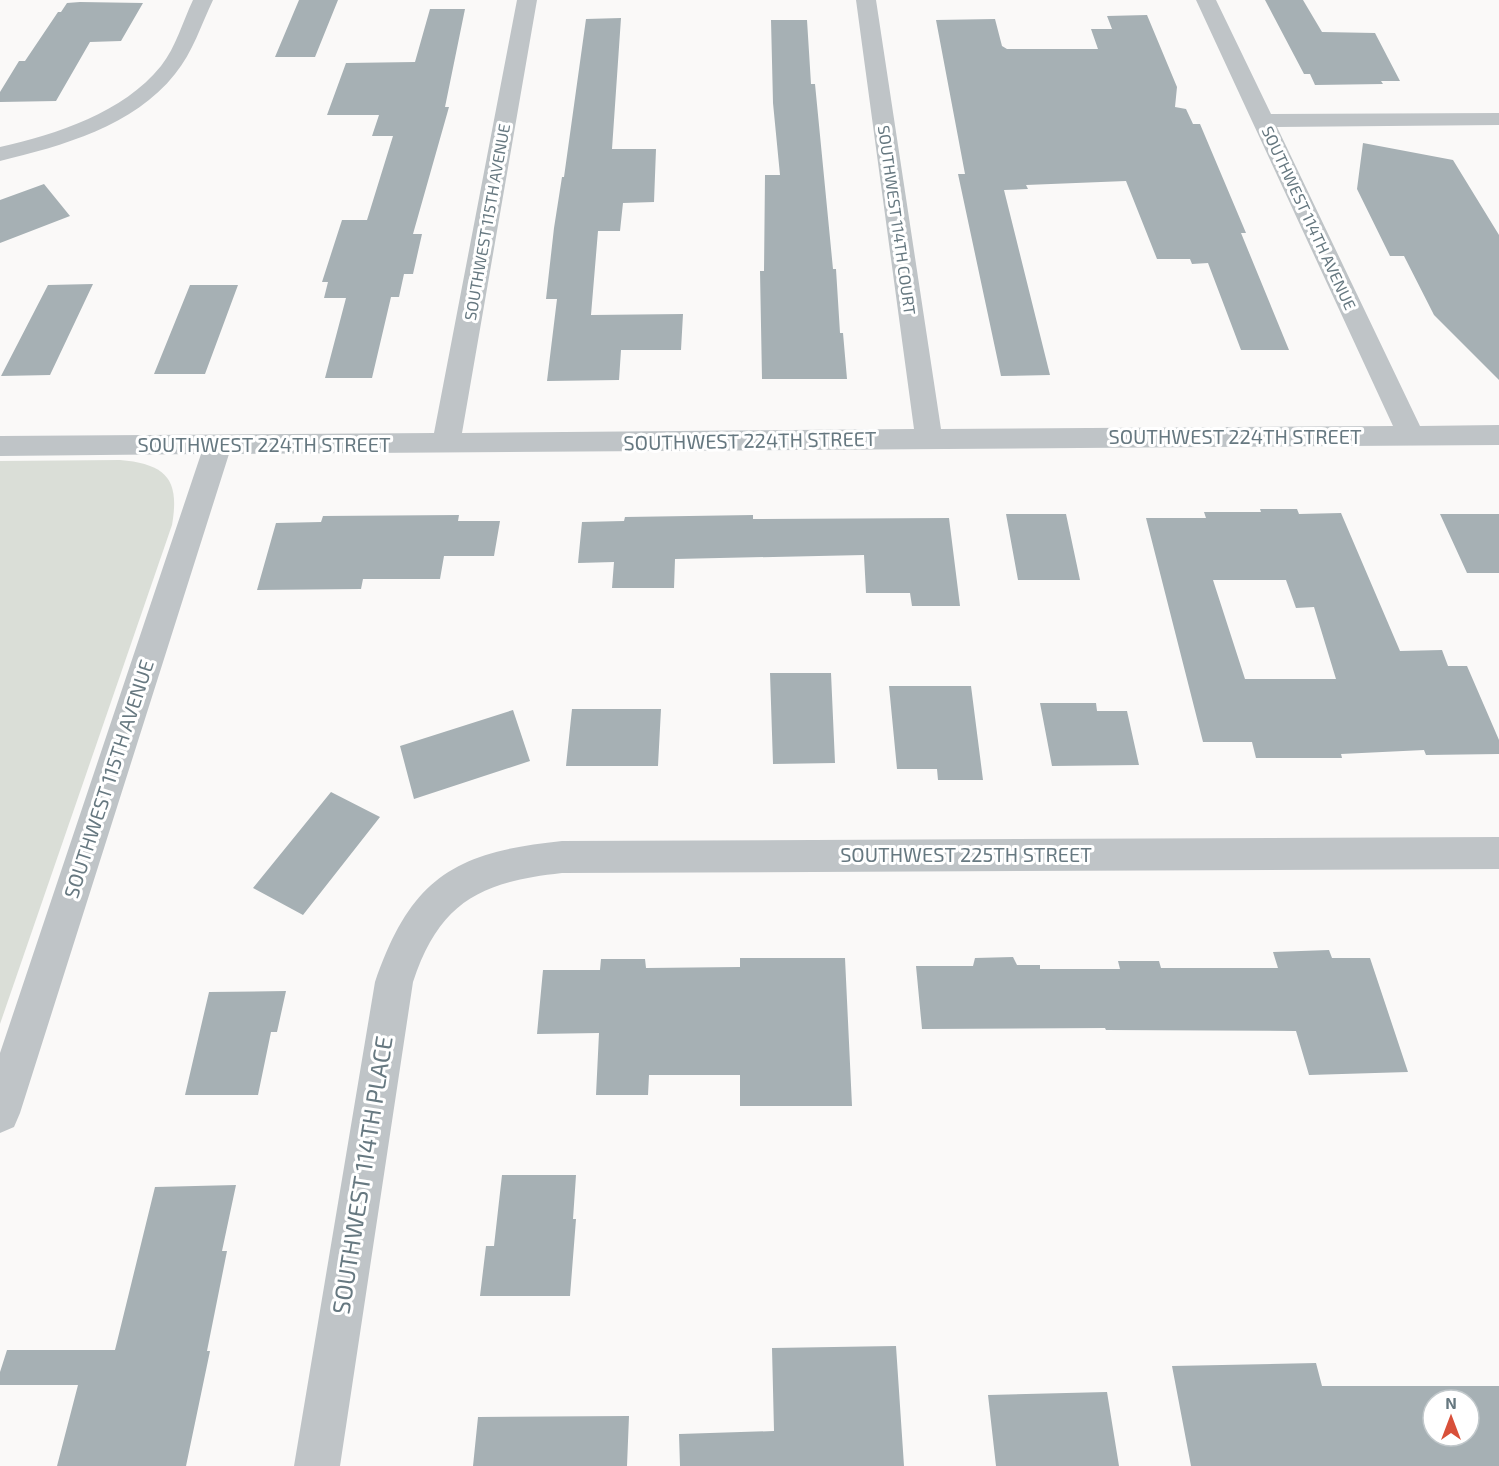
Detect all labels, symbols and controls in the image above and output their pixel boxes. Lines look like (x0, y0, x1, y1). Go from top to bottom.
street label: SOUTHWEST 115TH AVENUE (460, 122, 513, 322)
street label: SOUTHWEST 114TH AVENUE (1258, 123, 1360, 313)
street label: SOUTHWEST 114TH COURT (875, 124, 920, 316)
street label: SOUTHWEST 224TH STREET (1108, 424, 1362, 448)
street label: SOUTHWEST 224TH STREET (623, 426, 877, 454)
street label: SOUTHWEST 224TH STREET (137, 432, 391, 456)
street label: SOUTHWEST 115TH AVENUE (58, 656, 158, 901)
street label: SOUTHWEST 225TH STREET (840, 842, 1092, 866)
street label: SOUTHWEST 114TH PLACE (325, 1034, 398, 1316)
north arrow (1421, 1388, 1481, 1448)
text: N (1445, 1393, 1457, 1412)

